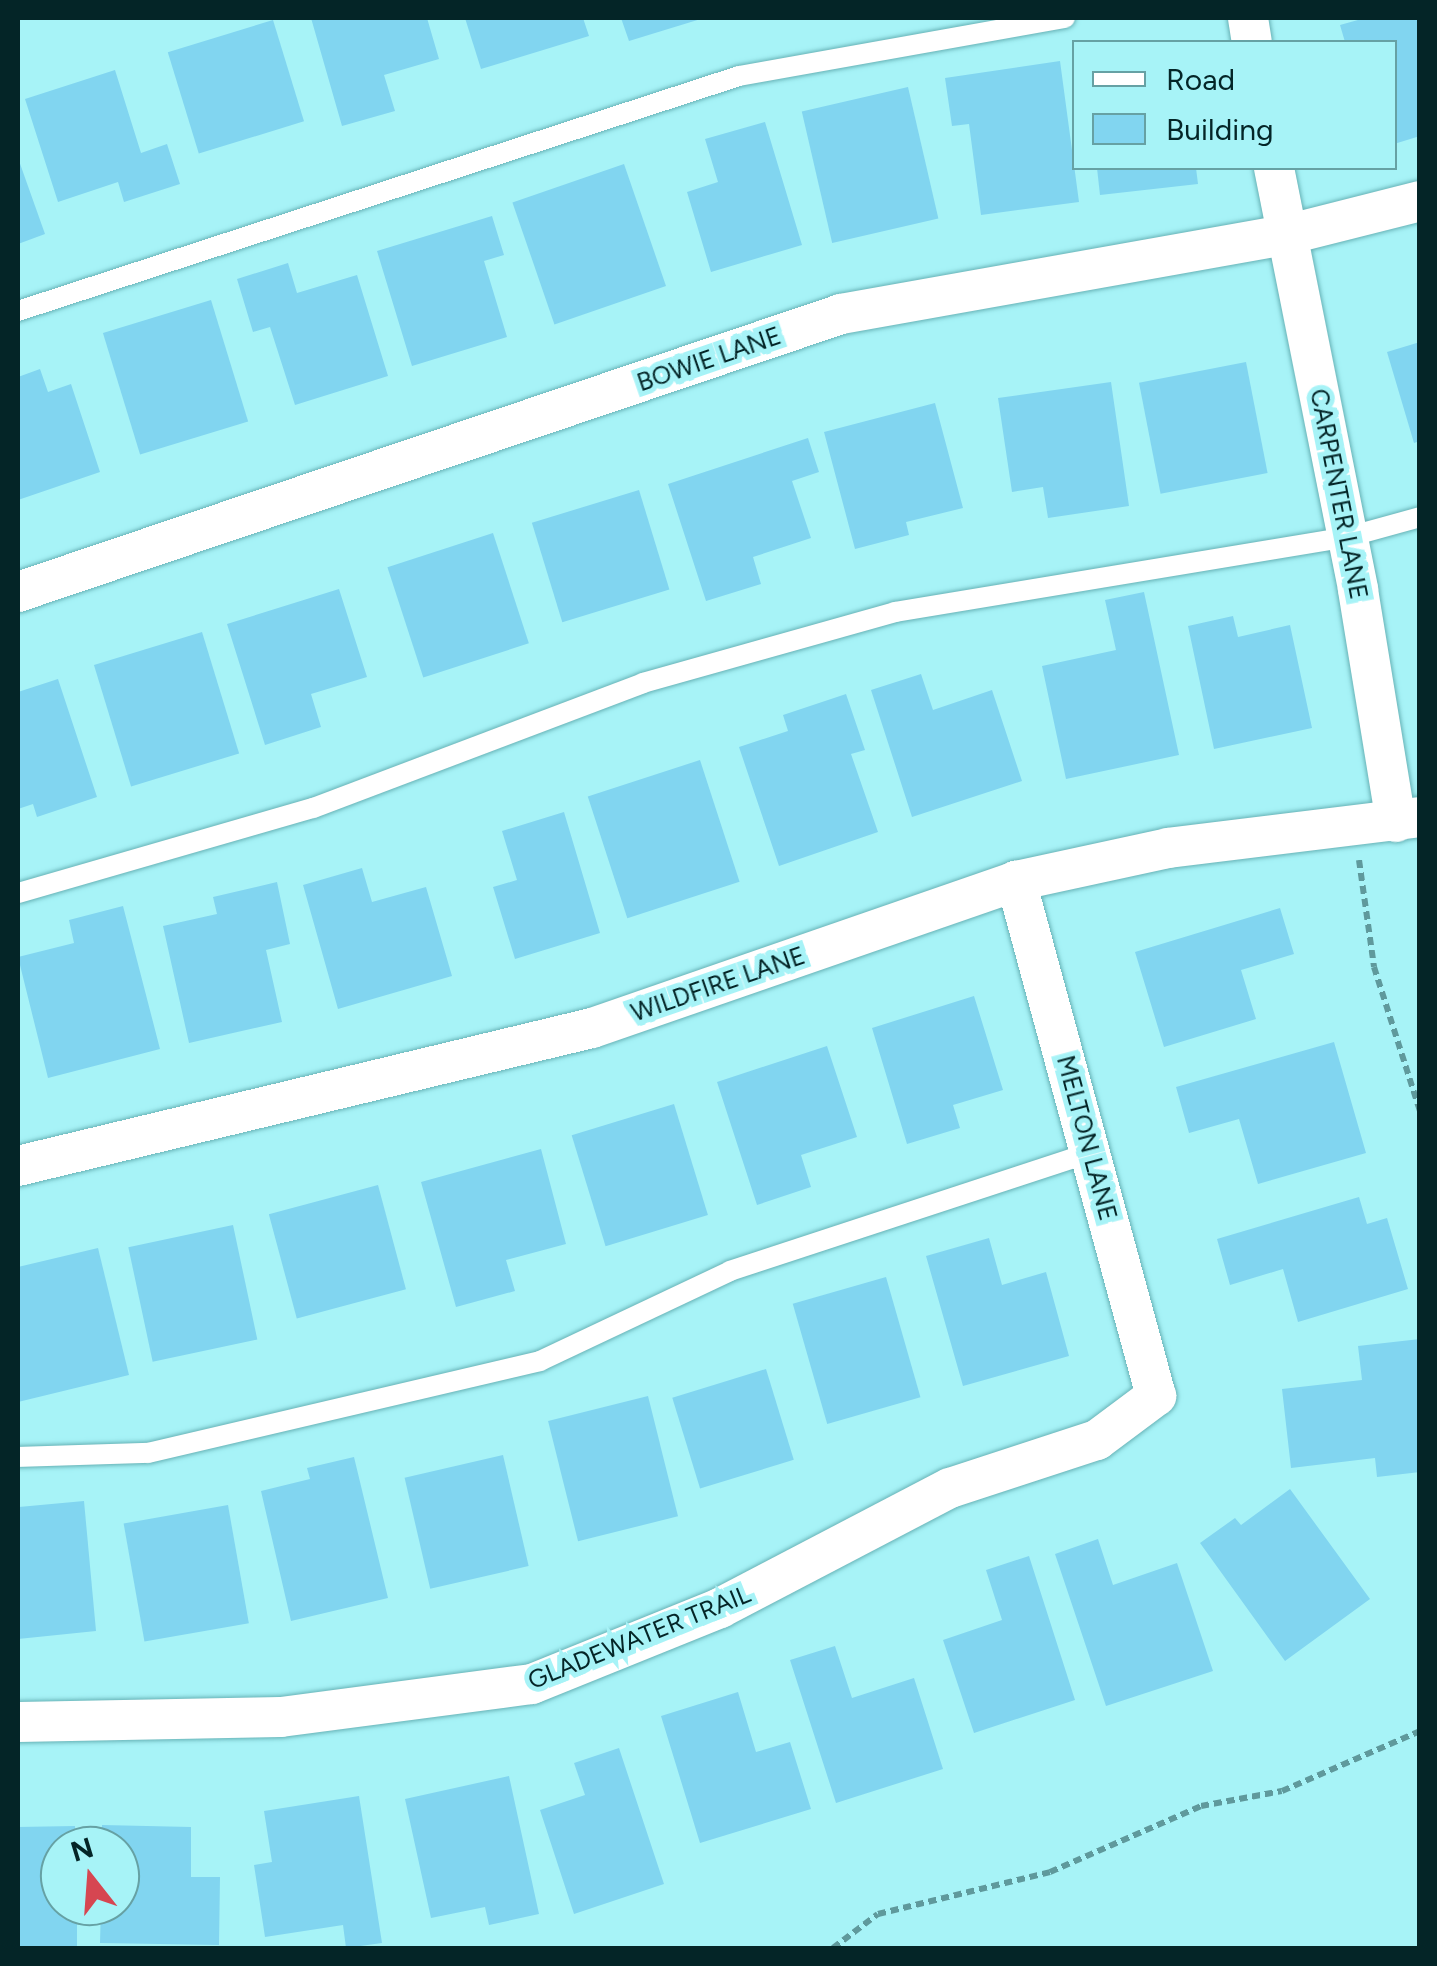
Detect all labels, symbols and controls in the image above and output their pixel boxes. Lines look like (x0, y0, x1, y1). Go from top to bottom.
legend (1072, 40, 1397, 170)
text: Road (1166, 61, 1235, 98)
text: Building (1166, 111, 1274, 148)
street label: BOWIE LANE (633, 320, 785, 398)
street label: CARPENTER LANE (1304, 386, 1374, 602)
street label: WILDFIRE LANE (627, 940, 809, 1028)
street label: MELTON LANE (1051, 1052, 1123, 1224)
street label: GLADEWATER TRAIL (523, 1579, 755, 1695)
north arrow (40, 1826, 140, 1926)
text: N (66, 1830, 97, 1869)

